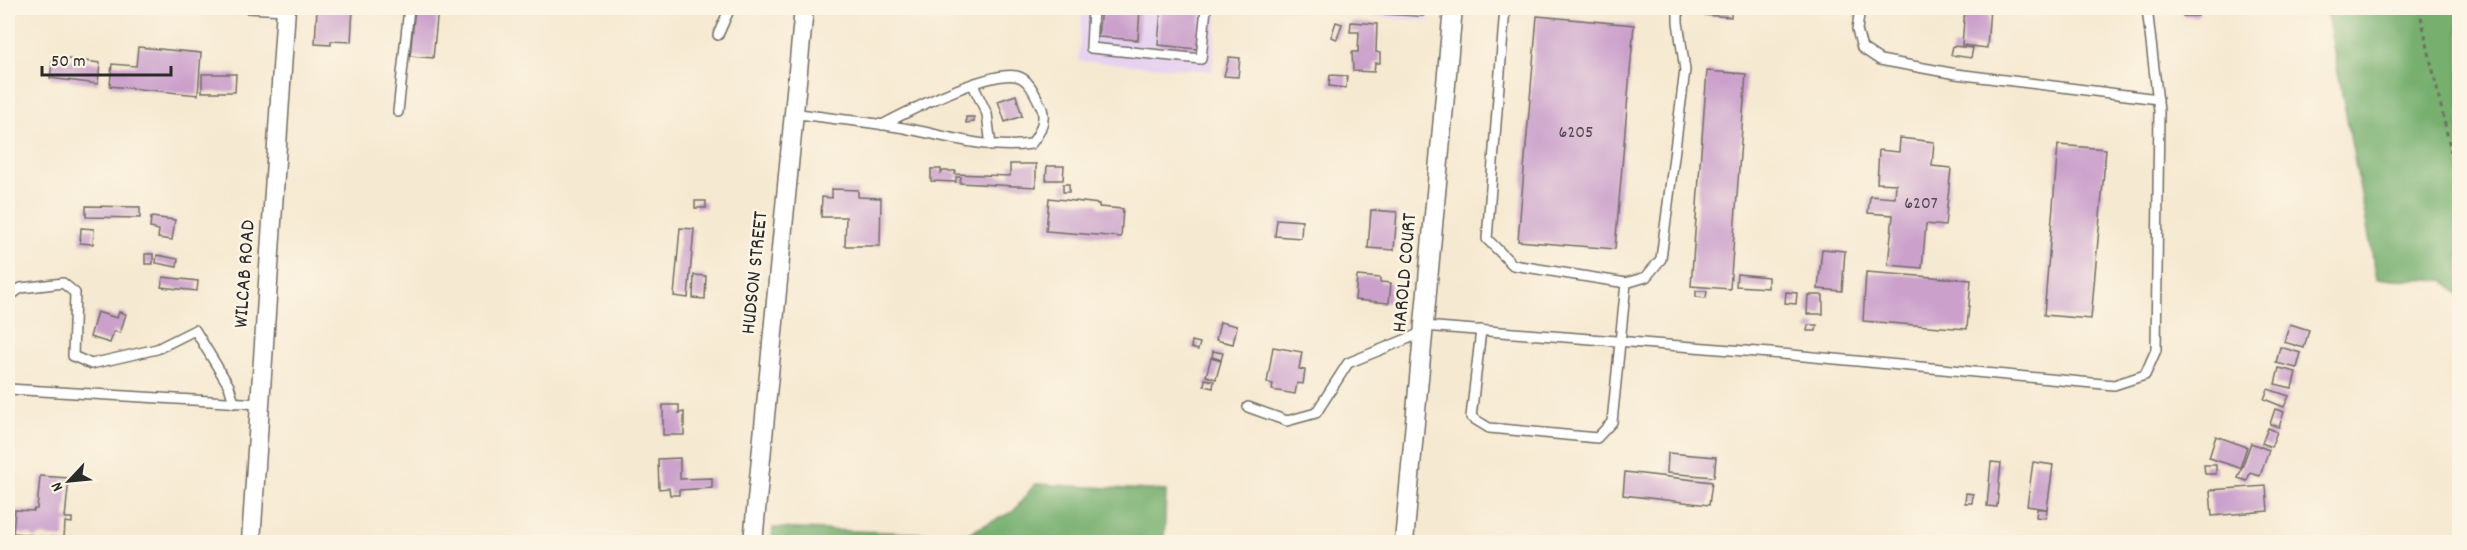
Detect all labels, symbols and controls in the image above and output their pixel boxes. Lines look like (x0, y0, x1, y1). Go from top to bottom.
scale bar (42, 39, 171, 77)
text: 50 m (51, 50, 86, 75)
house number: 6205 (1559, 121, 1593, 146)
house number: 6207 (1904, 192, 1938, 217)
street label: HUDSON STREET (735, 209, 777, 336)
street label: HAROLD COURT (1386, 211, 1426, 334)
street label: WILCAB ROAD (227, 219, 265, 329)
north arrow (39, 451, 99, 511)
text: N (46, 478, 70, 495)

